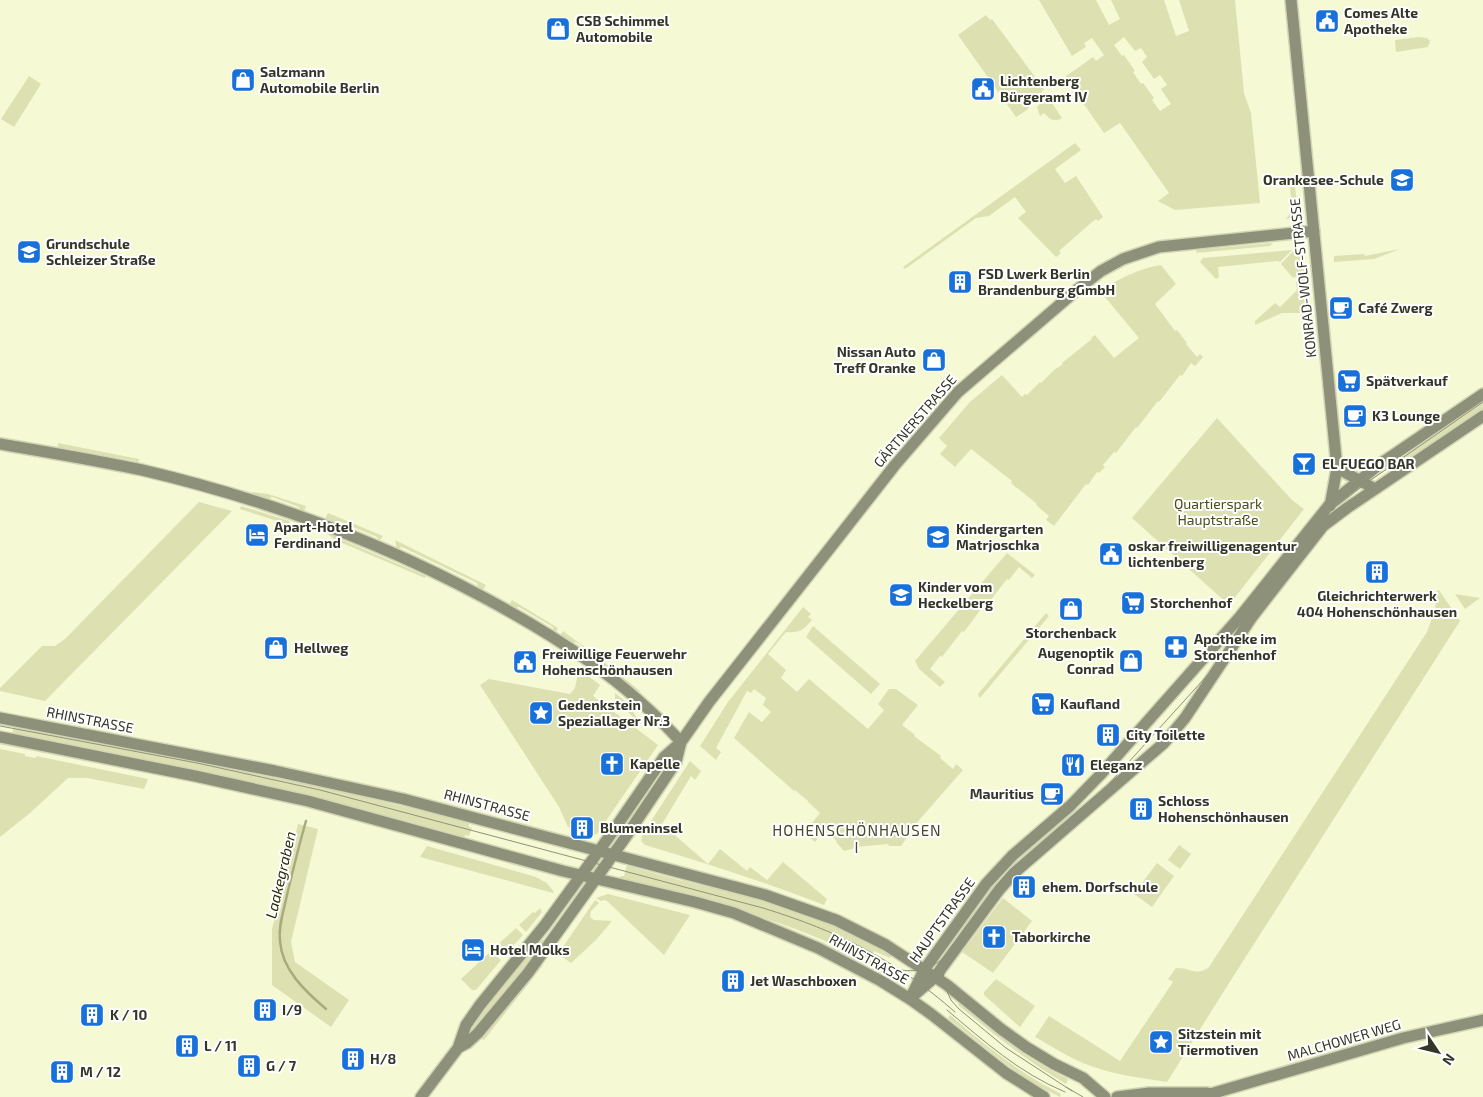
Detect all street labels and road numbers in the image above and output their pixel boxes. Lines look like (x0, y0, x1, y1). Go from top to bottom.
street label: KONRAD-WOLF-STRASSE (1286, 197, 1319, 359)
street label: GÄRTNERSTRASSE (870, 371, 960, 471)
street label: RHINSTRASSE (45, 703, 135, 736)
street label: RHINSTRASSE (442, 785, 532, 824)
street label: HAUPTSTRASSE (905, 874, 978, 965)
street label: RHINSTRASSE (826, 930, 912, 988)
street label: MALCHOWER WEG (1285, 1015, 1403, 1064)

